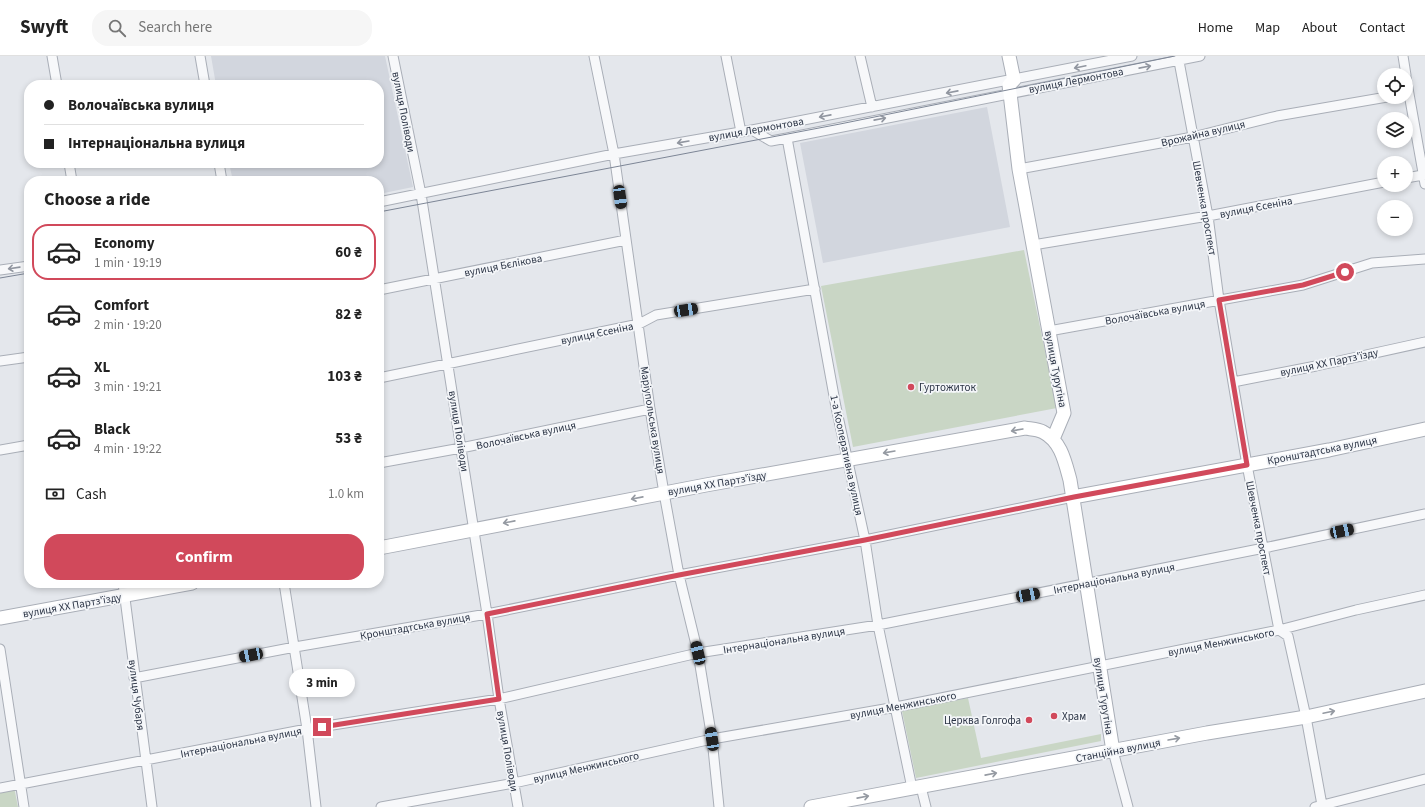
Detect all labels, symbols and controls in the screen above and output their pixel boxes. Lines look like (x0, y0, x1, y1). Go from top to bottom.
search box (92, 10, 372, 46)
text: Swyft (20, 14, 68, 41)
icon: search (106, 17, 128, 39)
text: Search here (138, 17, 212, 38)
text: Home (1198, 18, 1233, 38)
text: Map (1255, 18, 1280, 38)
text: About (1302, 18, 1337, 38)
text: Contact (1359, 18, 1405, 38)
one-way arrow (1138, 62, 1151, 70)
one-way arrow (1074, 63, 1087, 71)
street label: вулиця Лермонтова (1027, 64, 1125, 97)
map controls (1377, 68, 1413, 236)
button: locate (1377, 68, 1413, 104)
street label: вулиця Поліводи (388, 70, 419, 154)
one-way arrow (946, 88, 959, 96)
text: Волочаївська вулиця (68, 95, 214, 116)
button: layers (1377, 112, 1413, 148)
one-way arrow (819, 113, 832, 121)
street label: вулиця Лермонтова (707, 114, 805, 145)
one-way arrow (874, 115, 887, 123)
street label: Врожайна вулиця (1159, 116, 1247, 150)
text: Інтернаціональна вулиця (68, 133, 245, 154)
one-way arrow (677, 139, 690, 147)
button: + (1377, 156, 1413, 192)
street label: Шевченка проспект (1189, 160, 1220, 257)
car (612, 184, 628, 210)
text: Choose a ride (44, 187, 150, 212)
street label: вулиця Єсеніна (1218, 193, 1294, 222)
button: − (1377, 200, 1413, 236)
text: Economy (94, 233, 155, 254)
icon: car (46, 234, 82, 270)
text: 60 ₴ (335, 242, 362, 263)
street label: вулиця Бєлікова (463, 251, 543, 280)
text: 1 min · 19:19 (94, 254, 162, 272)
route start (1336, 263, 1354, 281)
one-way arrow (8, 264, 21, 272)
text: Comfort (94, 295, 149, 316)
icon: car (46, 296, 82, 332)
street label: Волочаївська вулиця (1104, 296, 1206, 329)
car (673, 302, 699, 318)
text: 82 ₴ (335, 304, 362, 325)
text: 2 min · 19:20 (94, 316, 162, 334)
street label: вулиця Єсеніна (559, 318, 635, 348)
street label: вулиця Турутіна (1041, 329, 1070, 409)
street label: вулиця XX Партз'їзду (1279, 345, 1380, 380)
text: XL (94, 357, 110, 378)
icon: car (46, 358, 82, 394)
street label: Маріупольська вулиця (637, 365, 668, 475)
text: 103 ₴ (327, 366, 362, 387)
text: 3 min · 19:21 (94, 378, 162, 396)
place label: Гуртожиток (919, 380, 977, 395)
marker: Гуртожиток (906, 382, 916, 392)
street label: вулиця Поліводи (445, 389, 472, 473)
street label: 1-а Кооперативна вулиця (826, 393, 867, 517)
street label: Волочаївська вулиця (475, 418, 577, 453)
text: Black (94, 419, 131, 440)
icon: car (46, 420, 82, 456)
one-way arrow (1011, 426, 1024, 434)
text: 53 ₴ (335, 428, 362, 449)
street label: Кронштадтська вулиця (1266, 432, 1378, 469)
text: 4 min · 19:22 (94, 440, 162, 458)
one-way arrow (883, 448, 896, 456)
street label: вулиця XX Партз'їзду (667, 467, 768, 500)
street label: Шевченка проспект (1242, 480, 1275, 577)
icon: cash (44, 483, 66, 505)
text: Cash (76, 484, 107, 505)
text: 1.0 km (328, 485, 364, 503)
one-way arrow (631, 495, 644, 503)
one-way arrow (503, 519, 516, 527)
car (1329, 523, 1355, 539)
button: Confirm (44, 534, 364, 580)
street label: Інтернаціональна вулиця (1052, 559, 1176, 598)
car (1015, 587, 1041, 603)
street label: вулиця XX Партз'їзду (22, 589, 123, 622)
street label: Кронштадтська вулиця (359, 609, 471, 644)
street label: Інтернаціональна вулиця (722, 623, 846, 658)
street label: вулиця Менжинського (1167, 625, 1276, 660)
car (689, 640, 707, 666)
car (238, 647, 264, 663)
street label: вулиця Турутіна (1090, 656, 1117, 736)
street label: вулиця Чубаря (125, 659, 148, 731)
callout: 3 min (289, 669, 355, 697)
text: 3 min (306, 674, 338, 692)
street label: вулиця Менжинського (849, 688, 958, 723)
one-way arrow (1322, 707, 1335, 715)
street label: вулиця Поліводи (493, 709, 522, 793)
place label: Храм (1062, 709, 1086, 724)
marker: Храм (1049, 711, 1059, 721)
place label: Церква Голгофа (944, 713, 1021, 728)
marker: Церква Голгофа (1024, 715, 1034, 725)
route end (313, 718, 331, 736)
street label: Інтернаціональна вулиця (179, 723, 303, 762)
car (704, 726, 720, 752)
street label: Станційна вулиця (1074, 735, 1162, 766)
one-way arrow (1167, 735, 1180, 743)
street label: вулиця Менжинського (532, 748, 640, 787)
one-way arrow (984, 769, 997, 777)
one-way arrow (856, 793, 869, 801)

